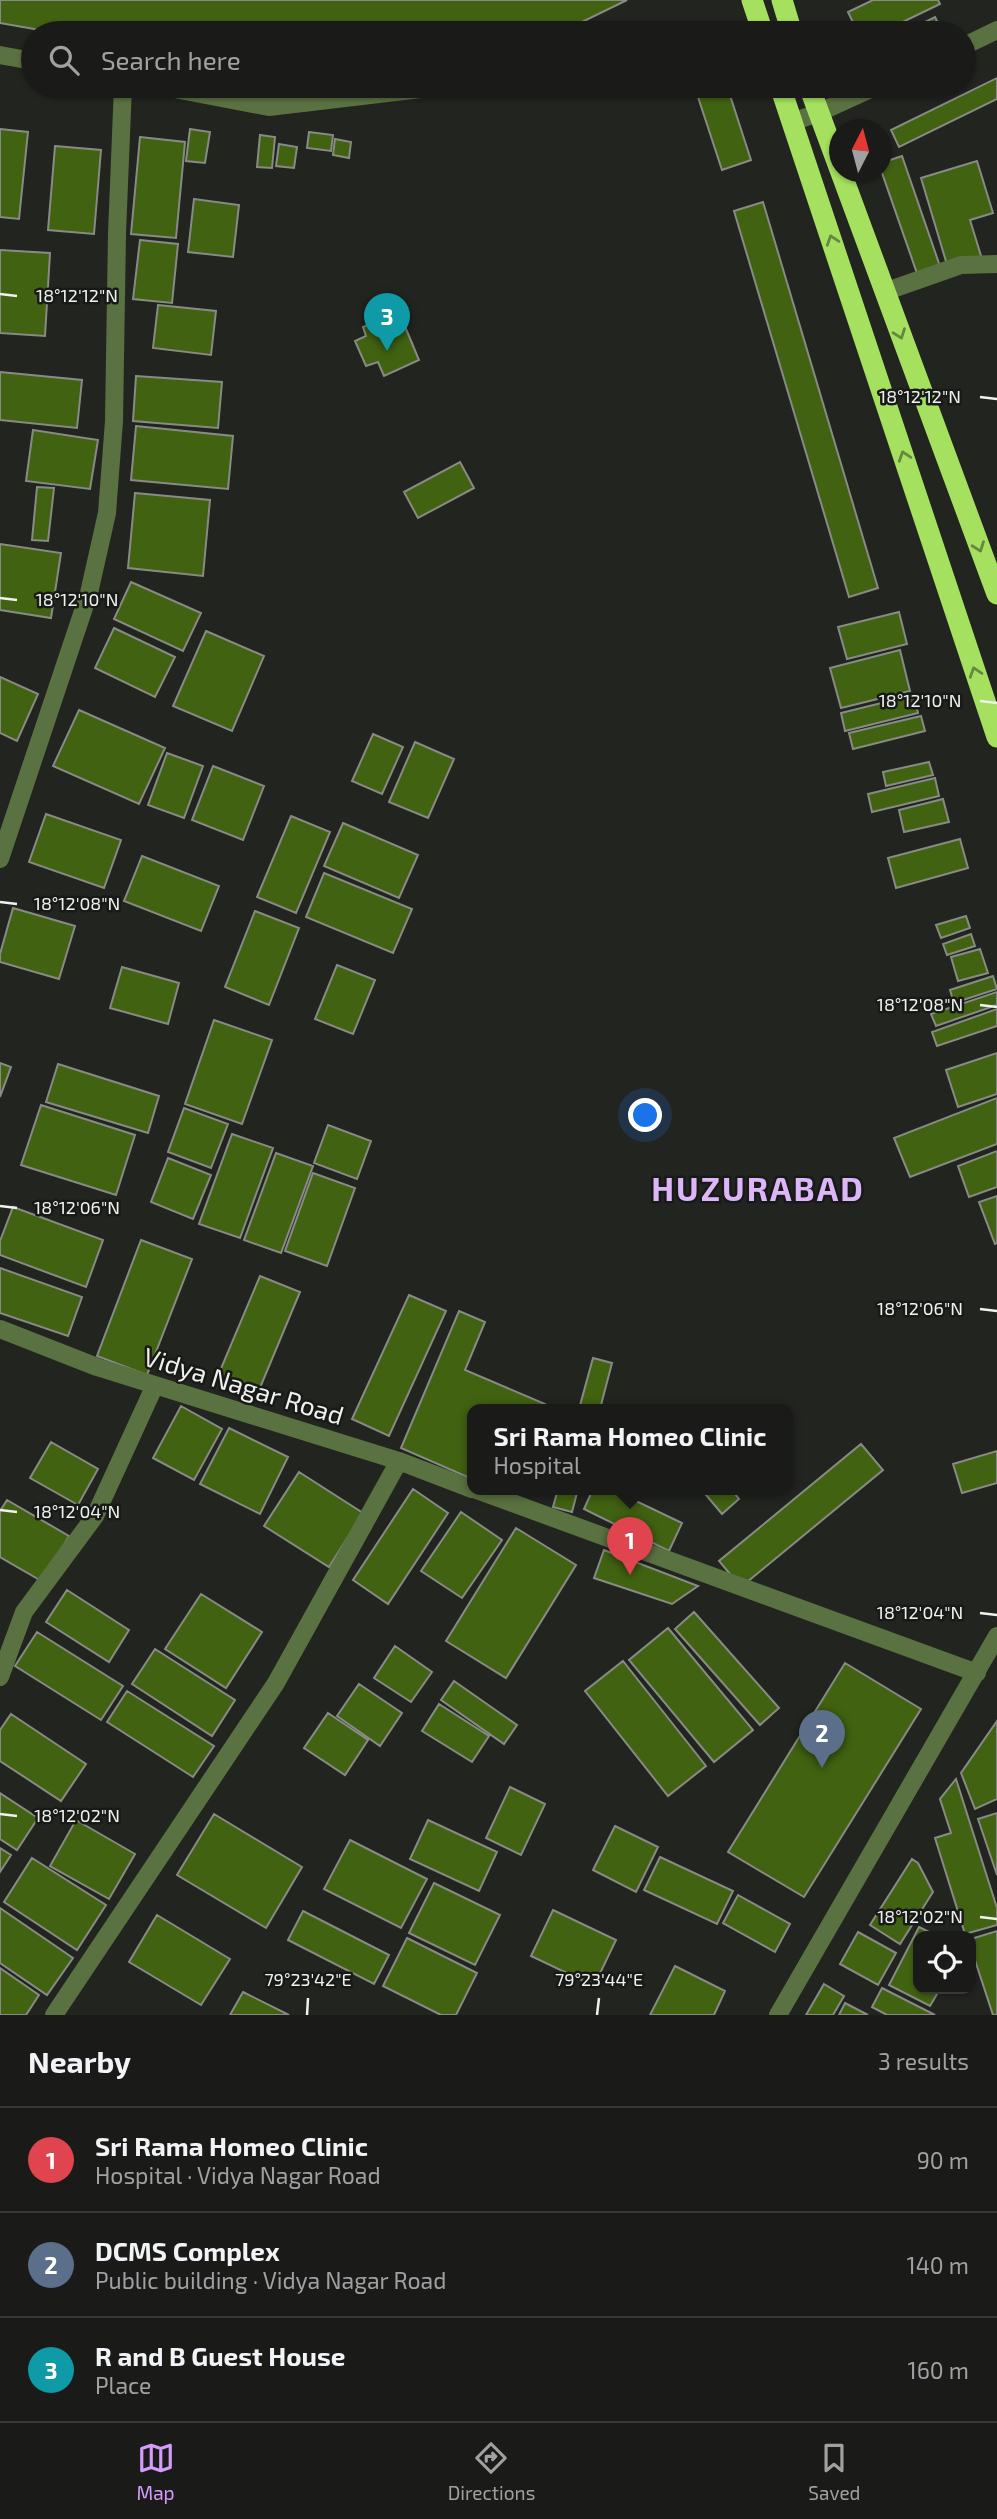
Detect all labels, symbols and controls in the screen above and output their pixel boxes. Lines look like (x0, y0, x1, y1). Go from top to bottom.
search box (21, 21, 976, 98)
icon: search (45, 41, 83, 79)
text: Search here (101, 44, 241, 75)
north arrow (829, 119, 892, 182)
one-way arrow (826, 235, 840, 247)
text: 18°12'12"N (36, 284, 118, 306)
pin: 3 (364, 293, 410, 351)
one-way arrow (892, 327, 906, 339)
text: 18°12'12"N (879, 385, 961, 407)
one-way arrow (897, 451, 912, 463)
one-way arrow (971, 540, 985, 552)
text: 18°12'10"N (36, 588, 118, 610)
one-way arrow (969, 666, 984, 678)
text: 18°12'10"N (879, 689, 961, 711)
text: 18°12'08"N (34, 892, 120, 914)
text: 18°12'08"N (877, 993, 963, 1015)
your location (628, 1098, 662, 1132)
district label: HUZURABAD (651, 1168, 865, 1208)
text: 18°12'06"N (34, 1196, 120, 1218)
text: 18°12'06"N (877, 1297, 963, 1319)
street label: Vidya Nagar Road (140, 1340, 348, 1430)
popup (467, 1404, 793, 1495)
text: Sri Rama Homeo Clinic (494, 1420, 766, 1451)
text: Hospital (494, 1451, 581, 1479)
text: 18°12'04"N (34, 1500, 120, 1522)
pin: 1 (607, 1517, 653, 1575)
text: 18°12'04"N (877, 1601, 963, 1623)
pin: 2 (799, 1710, 845, 1768)
text: 18°12'02"N (34, 1804, 120, 1826)
text: 18°12'02"N (877, 1905, 963, 1927)
map controls (913, 1931, 976, 1994)
button: locate (913, 1931, 976, 1994)
text: 79°23'42"E (264, 1968, 352, 1990)
text: 79°23'44"E (555, 1968, 643, 1990)
text: Nearby (28, 2043, 131, 2079)
text: 3 results (878, 2047, 969, 2075)
text: Sri Rama Homeo Clinic (95, 2130, 368, 2161)
text: 1 (46, 2146, 56, 2174)
text: 90 m (917, 2146, 969, 2174)
text: Hospital · Vidya Nagar Road (95, 2161, 381, 2189)
text: DCMS Complex (95, 2235, 280, 2266)
text: 2 (44, 2251, 58, 2279)
text: 140 m (907, 2251, 969, 2279)
text: Public building · Vidya Nagar Road (95, 2266, 446, 2294)
text: R and B Guest House (95, 2340, 345, 2371)
text: 3 (44, 2356, 58, 2384)
text: 160 m (908, 2356, 969, 2384)
text: Place (95, 2371, 151, 2399)
tab: Map (137, 2439, 175, 2504)
tab: Directions (448, 2439, 535, 2504)
tab: Saved (808, 2439, 860, 2504)

